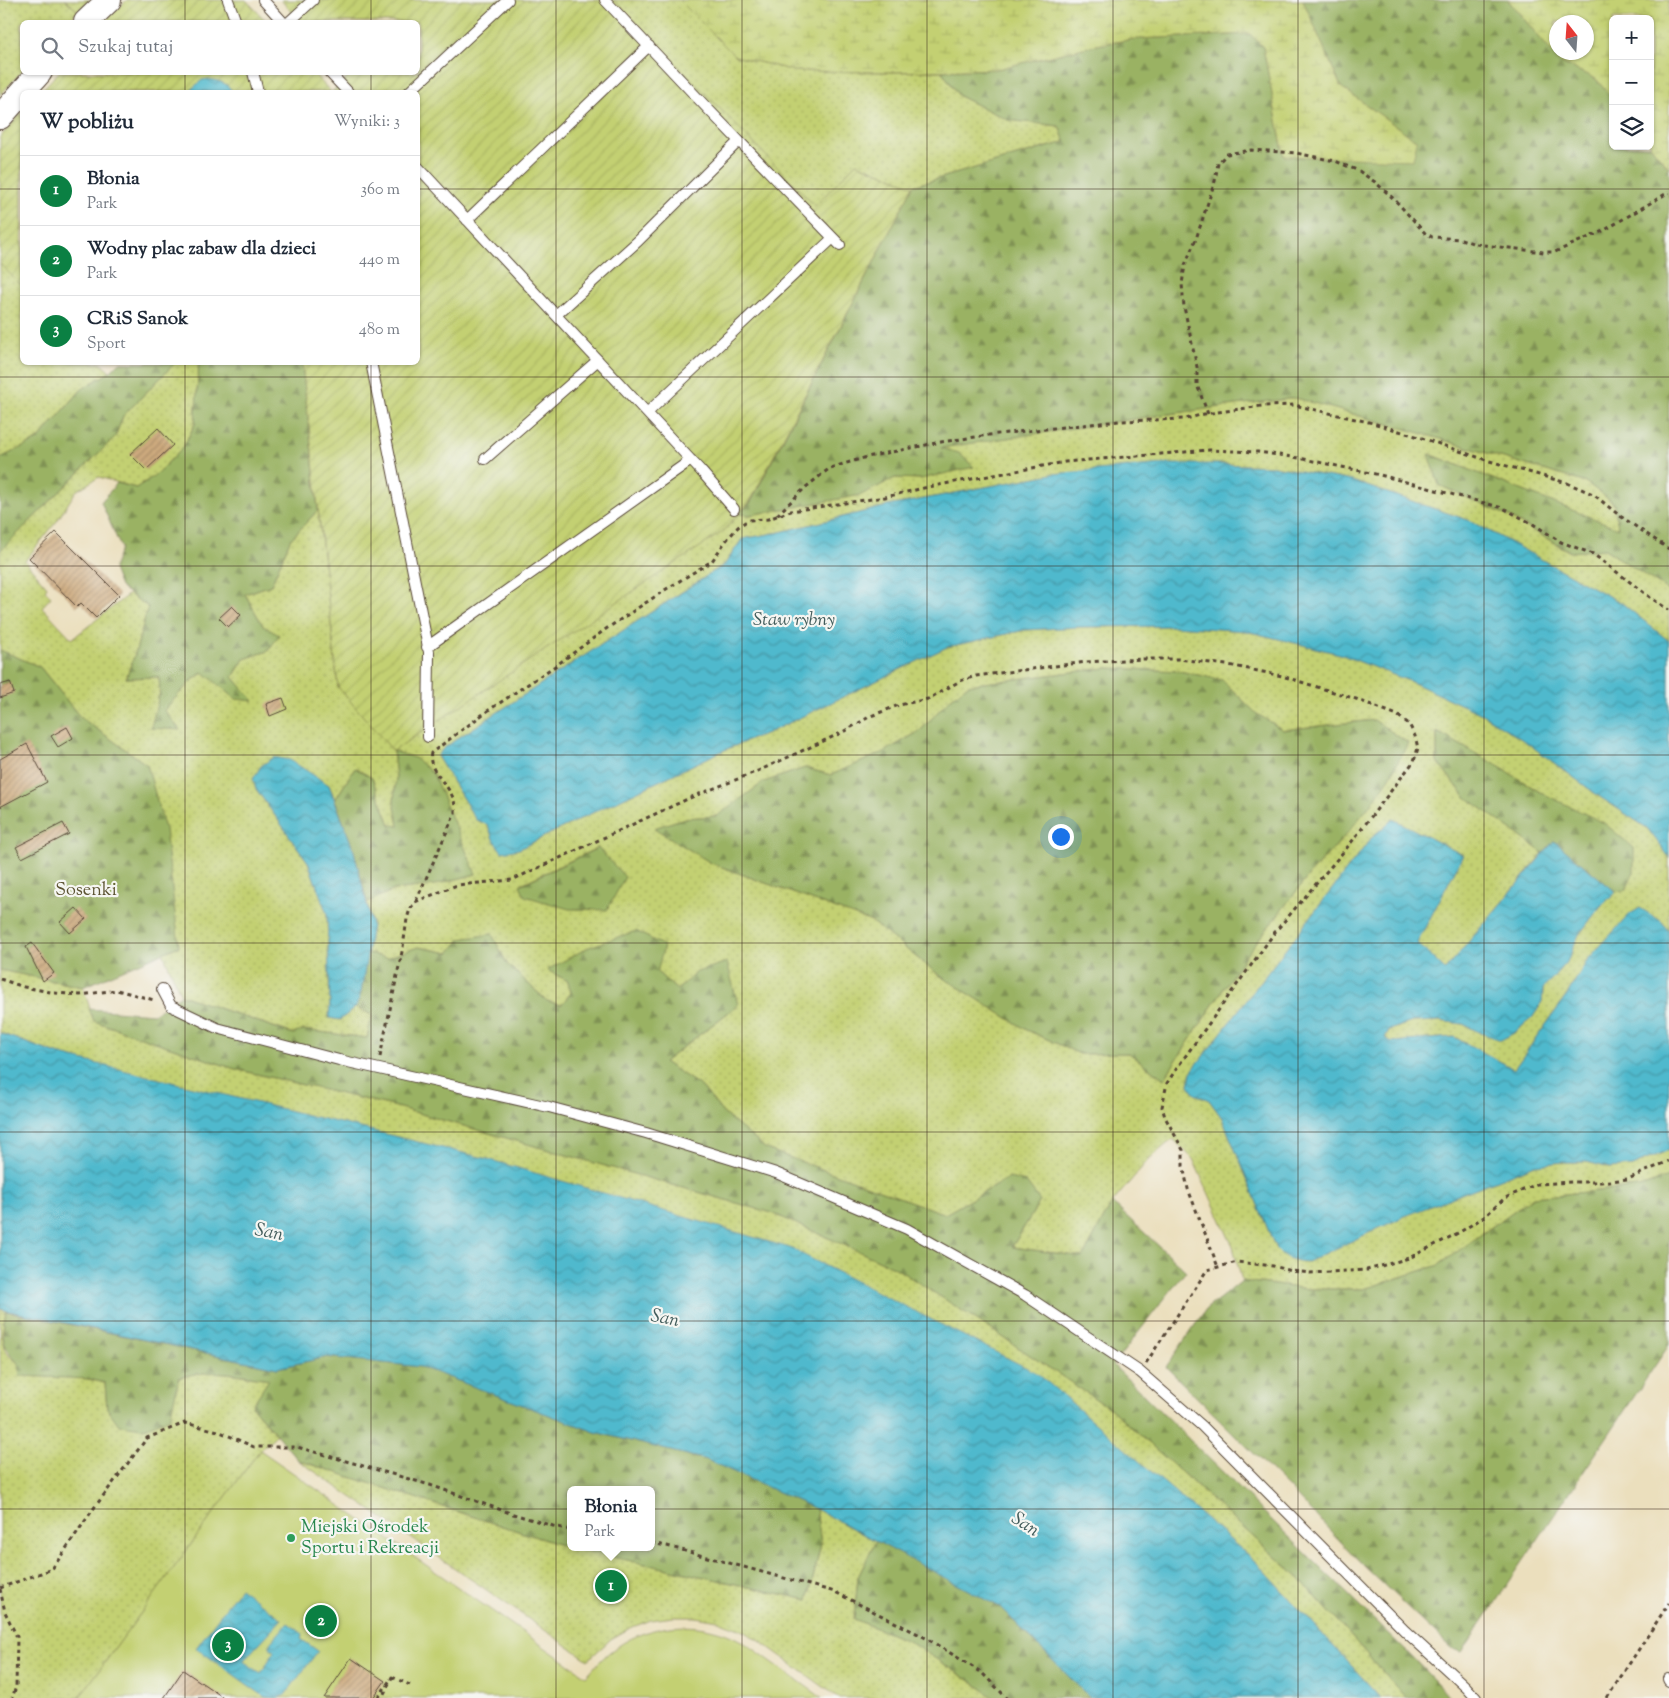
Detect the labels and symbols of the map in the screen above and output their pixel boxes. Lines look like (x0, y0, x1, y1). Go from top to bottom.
north arrow (1549, 15, 1594, 60)
water label: Staw rybny (753, 607, 835, 634)
your location (1048, 824, 1074, 850)
park label: Sosenki (55, 878, 117, 904)
water label: San (252, 1217, 286, 1249)
water label: San (648, 1303, 682, 1335)
water label: San (1006, 1506, 1044, 1544)
place label: Miejski Ośrodek Sportu i Rekreacji (301, 1515, 439, 1562)
marker: Miejski Ośrodek Sportu i Rekreacji (285, 1532, 297, 1544)
pin: 1 (595, 1567, 627, 1605)
pin: 2 (305, 1602, 337, 1640)
pin: 3 (212, 1626, 244, 1664)

